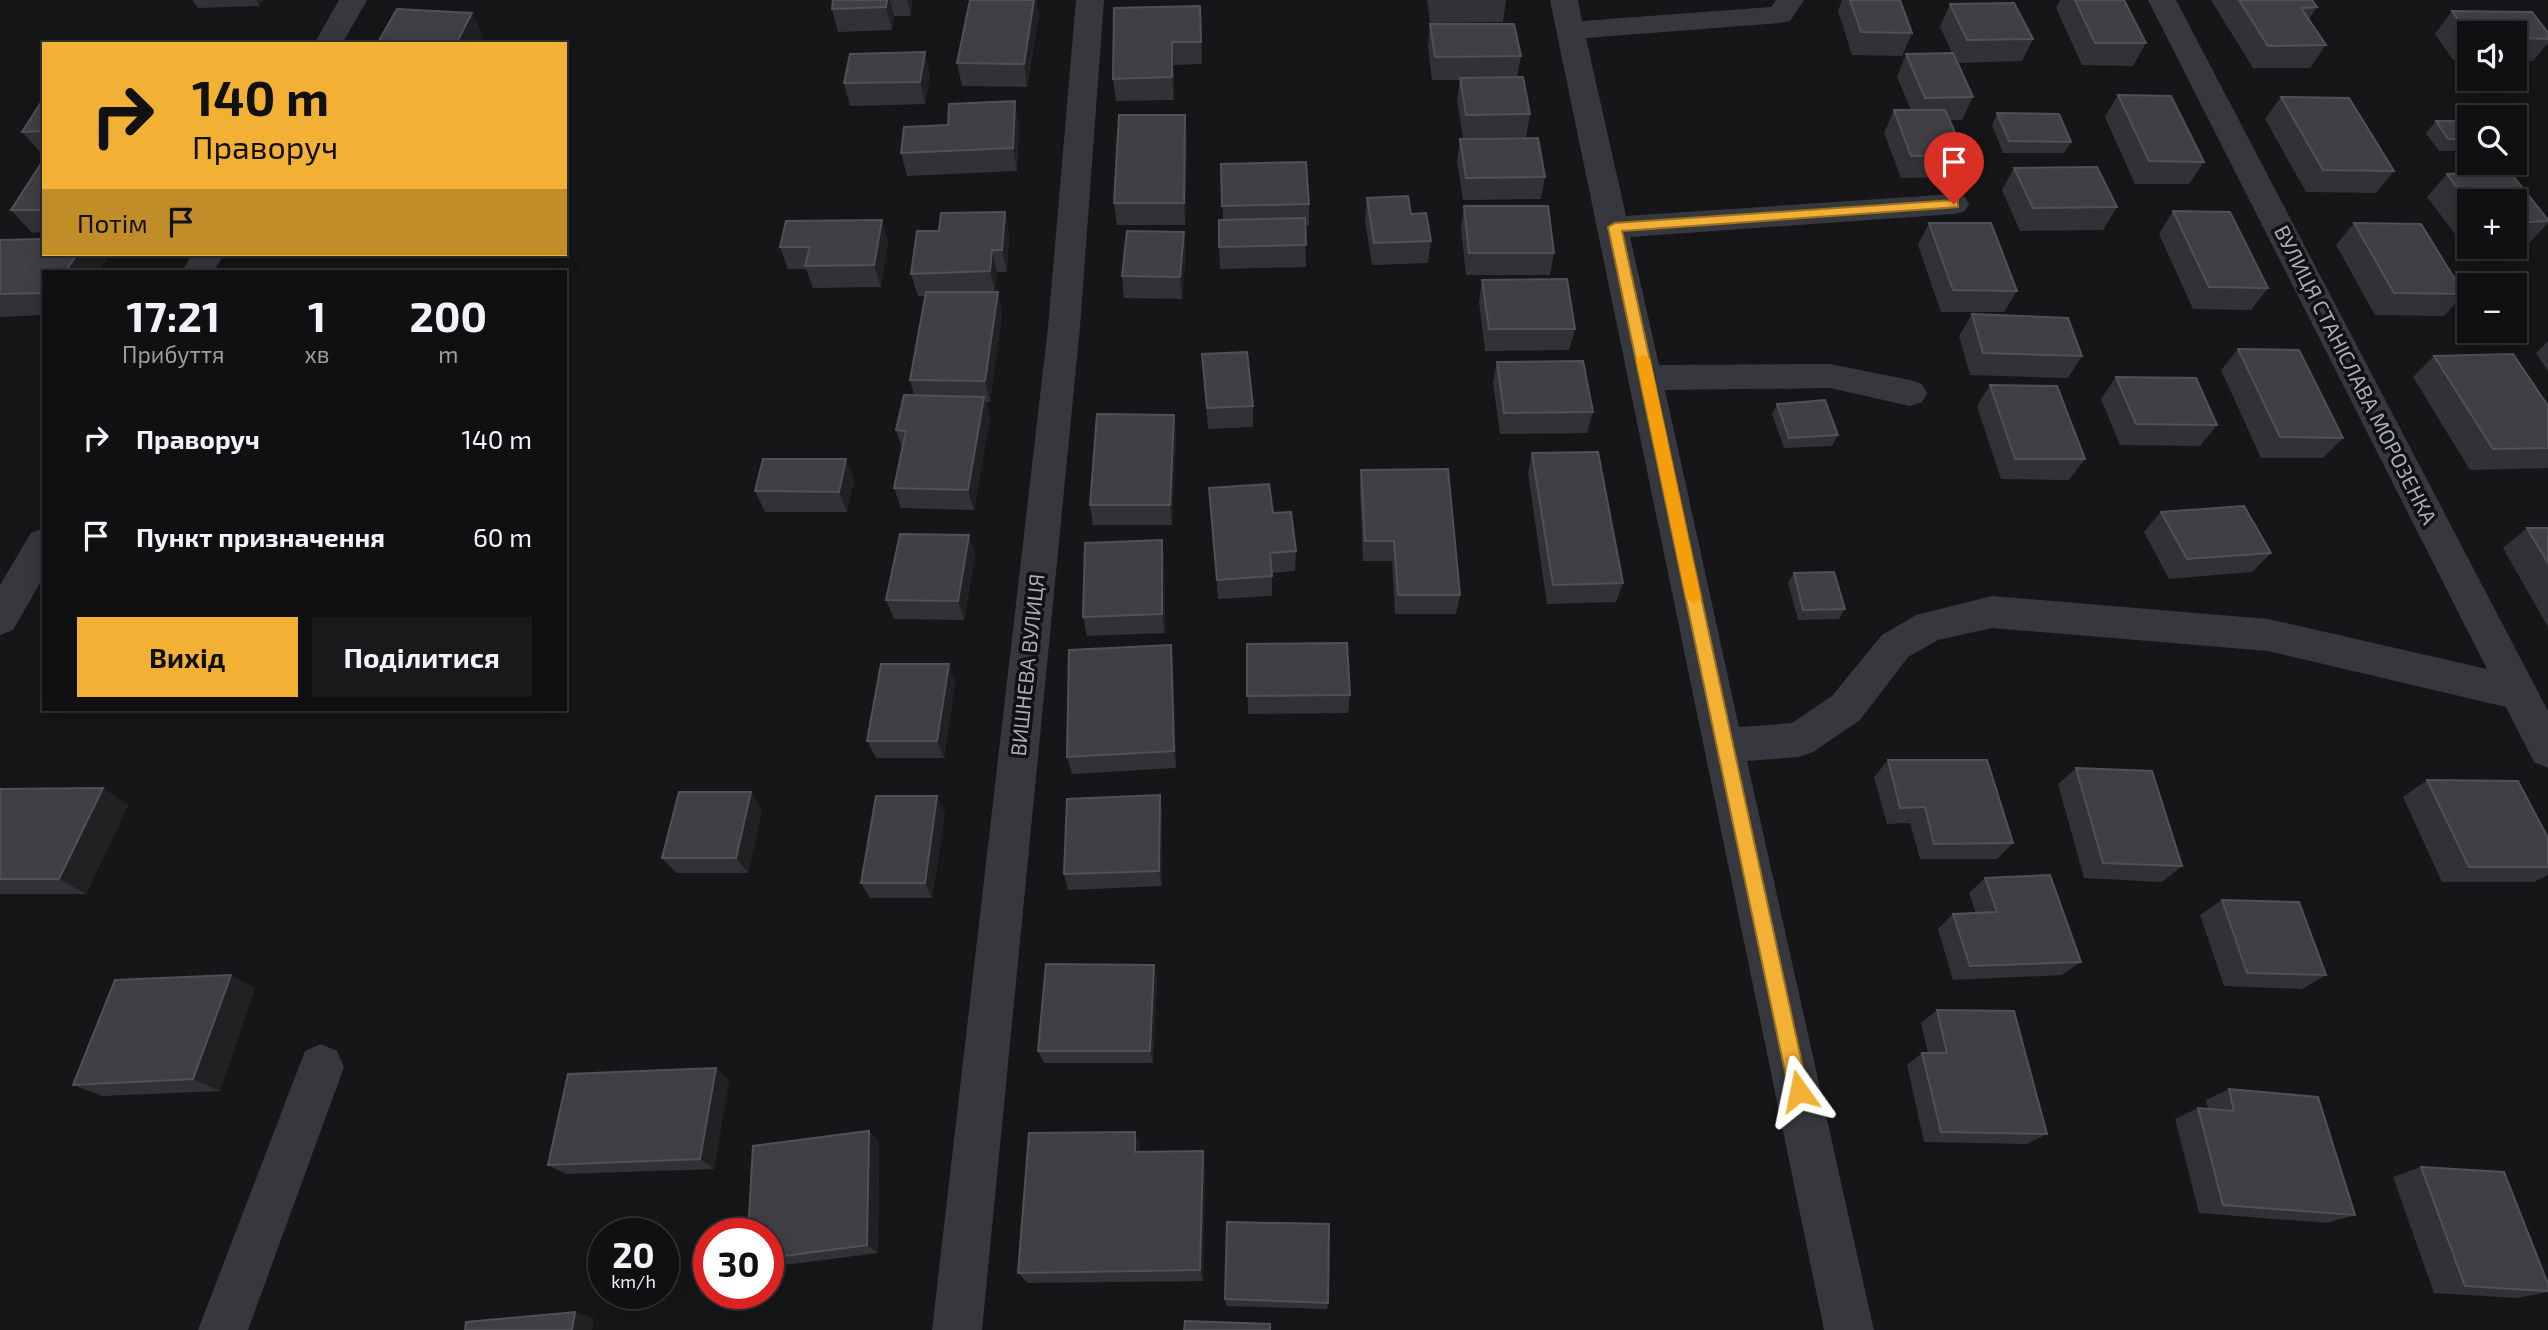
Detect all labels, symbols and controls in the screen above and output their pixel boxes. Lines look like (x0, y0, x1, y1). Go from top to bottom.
map controls (2457, 21, 2527, 343)
button: sound (2457, 21, 2527, 91)
text: 140 m (192, 67, 329, 126)
icon: right (77, 70, 168, 161)
button: search (2457, 105, 2527, 175)
text: Праворуч (192, 127, 338, 165)
pin (1924, 132, 1984, 204)
icon: arrive (1935, 143, 1973, 181)
button: + (2457, 189, 2527, 259)
icon: arrive (162, 203, 200, 241)
text: Потім (77, 207, 148, 238)
street label: ВУЛИЦЯ СТАНІСЛАВА МОРОЗЕНКА (2270, 221, 2443, 528)
button: − (2457, 273, 2527, 343)
text: 17:21 (126, 290, 220, 340)
text: 1 (308, 290, 326, 340)
text: 200 (410, 290, 487, 340)
text: Прибуття (122, 340, 225, 368)
text: хв (305, 340, 330, 368)
text: m (438, 340, 458, 368)
icon: right (77, 419, 115, 457)
text: Праворуч (136, 423, 260, 454)
text: 140 m (461, 423, 532, 454)
icon: arrive (77, 517, 115, 555)
text: Пункт призначення (136, 521, 385, 552)
text: 60 m (473, 521, 532, 552)
street label: ВИШНЕВА ВУЛИЦЯ (1005, 572, 1049, 757)
button: Вихід (77, 617, 298, 697)
button: Поділитися (312, 617, 532, 697)
position arrow (1762, 1054, 1836, 1128)
speed limit sign: 30 (693, 1218, 784, 1309)
text: 20 (612, 1233, 655, 1275)
text: km/h (611, 1270, 656, 1292)

